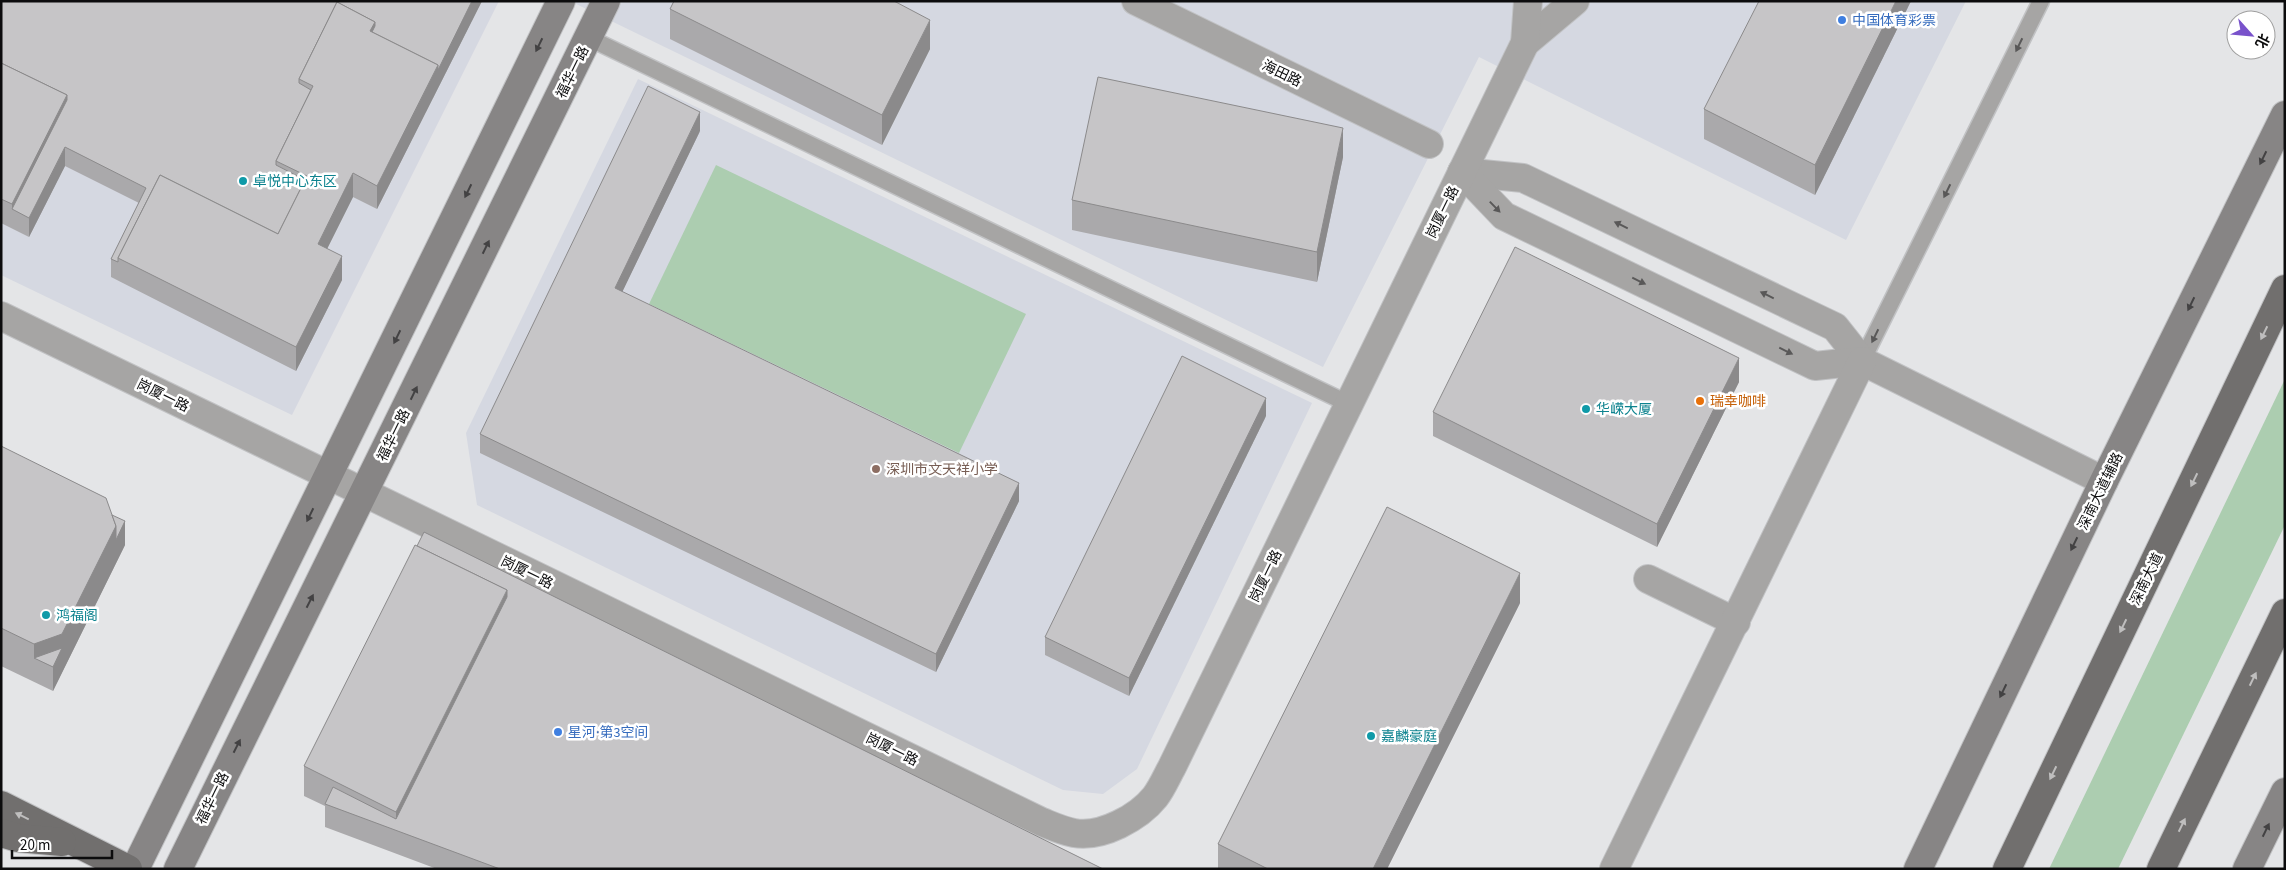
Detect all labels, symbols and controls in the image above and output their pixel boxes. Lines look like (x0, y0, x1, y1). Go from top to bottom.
north arrow (2226, 10, 2276, 60)
place label: 中国体育彩票 (1852, 11, 1936, 31)
marker: 中国体育彩票 (1836, 14, 1848, 26)
text: 北 (2250, 30, 2274, 51)
one-way arrow (535, 38, 543, 52)
one-way arrow (2015, 38, 2023, 52)
street label: 福华一路 (552, 43, 594, 102)
street label: 海田路 (1258, 56, 1305, 92)
one-way arrow (2259, 151, 2267, 165)
place label: 卓悦中心东区 (253, 172, 337, 192)
marker: 卓悦中心东区 (237, 175, 249, 187)
street label: 岗厦一路 (1422, 183, 1464, 242)
one-way arrow (1943, 183, 1951, 198)
one-way arrow (464, 184, 472, 198)
one-way arrow (1489, 200, 1501, 212)
one-way arrow (1614, 221, 1628, 229)
one-way arrow (482, 240, 490, 254)
one-way arrow (1632, 277, 1646, 285)
one-way arrow (1760, 291, 1774, 299)
one-way arrow (2187, 297, 2195, 311)
one-way arrow (2259, 326, 2267, 340)
one-way arrow (1871, 329, 1879, 343)
one-way arrow (393, 330, 401, 344)
one-way arrow (1778, 347, 1793, 356)
street label: 岗厦一路 (133, 375, 192, 417)
one-way arrow (410, 386, 418, 400)
place label: 瑞幸咖啡 (1710, 392, 1766, 412)
marker: 瑞幸咖啡 (1694, 395, 1706, 407)
place label: 华嵘大厦 (1596, 400, 1652, 420)
marker: 华嵘大厦 (1580, 403, 1592, 415)
street label: 福华一路 (373, 406, 415, 465)
street label: 深南大道辅路 (2073, 449, 2128, 534)
place label: 深圳市文天祥小学 (886, 460, 998, 480)
marker: 深圳市文天祥小学 (870, 463, 882, 475)
one-way arrow (2189, 472, 2198, 487)
one-way arrow (306, 507, 314, 522)
one-way arrow (2070, 537, 2078, 551)
street label: 岗厦一路 (1245, 547, 1287, 606)
street label: 深南大道 (2126, 550, 2168, 609)
street label: 岗厦一路 (497, 552, 556, 594)
one-way arrow (306, 594, 314, 608)
place label: 鸿福阁 (56, 606, 98, 626)
marker: 鸿福阁 (40, 609, 52, 621)
one-way arrow (2119, 619, 2127, 633)
one-way arrow (2249, 671, 2257, 686)
one-way arrow (1999, 683, 2007, 698)
place label: 星河·第3空间 (568, 723, 648, 743)
marker: 星河·第3空间 (552, 726, 564, 738)
place label: 嘉麟豪庭 (1381, 727, 1437, 747)
street label: 岗厦一路 (862, 729, 921, 771)
marker: 嘉麟豪庭 (1365, 730, 1377, 742)
one-way arrow (233, 739, 242, 754)
one-way arrow (2049, 766, 2057, 780)
street label: 福华一路 (192, 769, 234, 828)
one-way arrow (15, 812, 29, 820)
one-way arrow (2179, 818, 2187, 832)
one-way arrow (2262, 823, 2270, 838)
scale bar (12, 828, 112, 860)
text: 20 m (20, 835, 50, 856)

